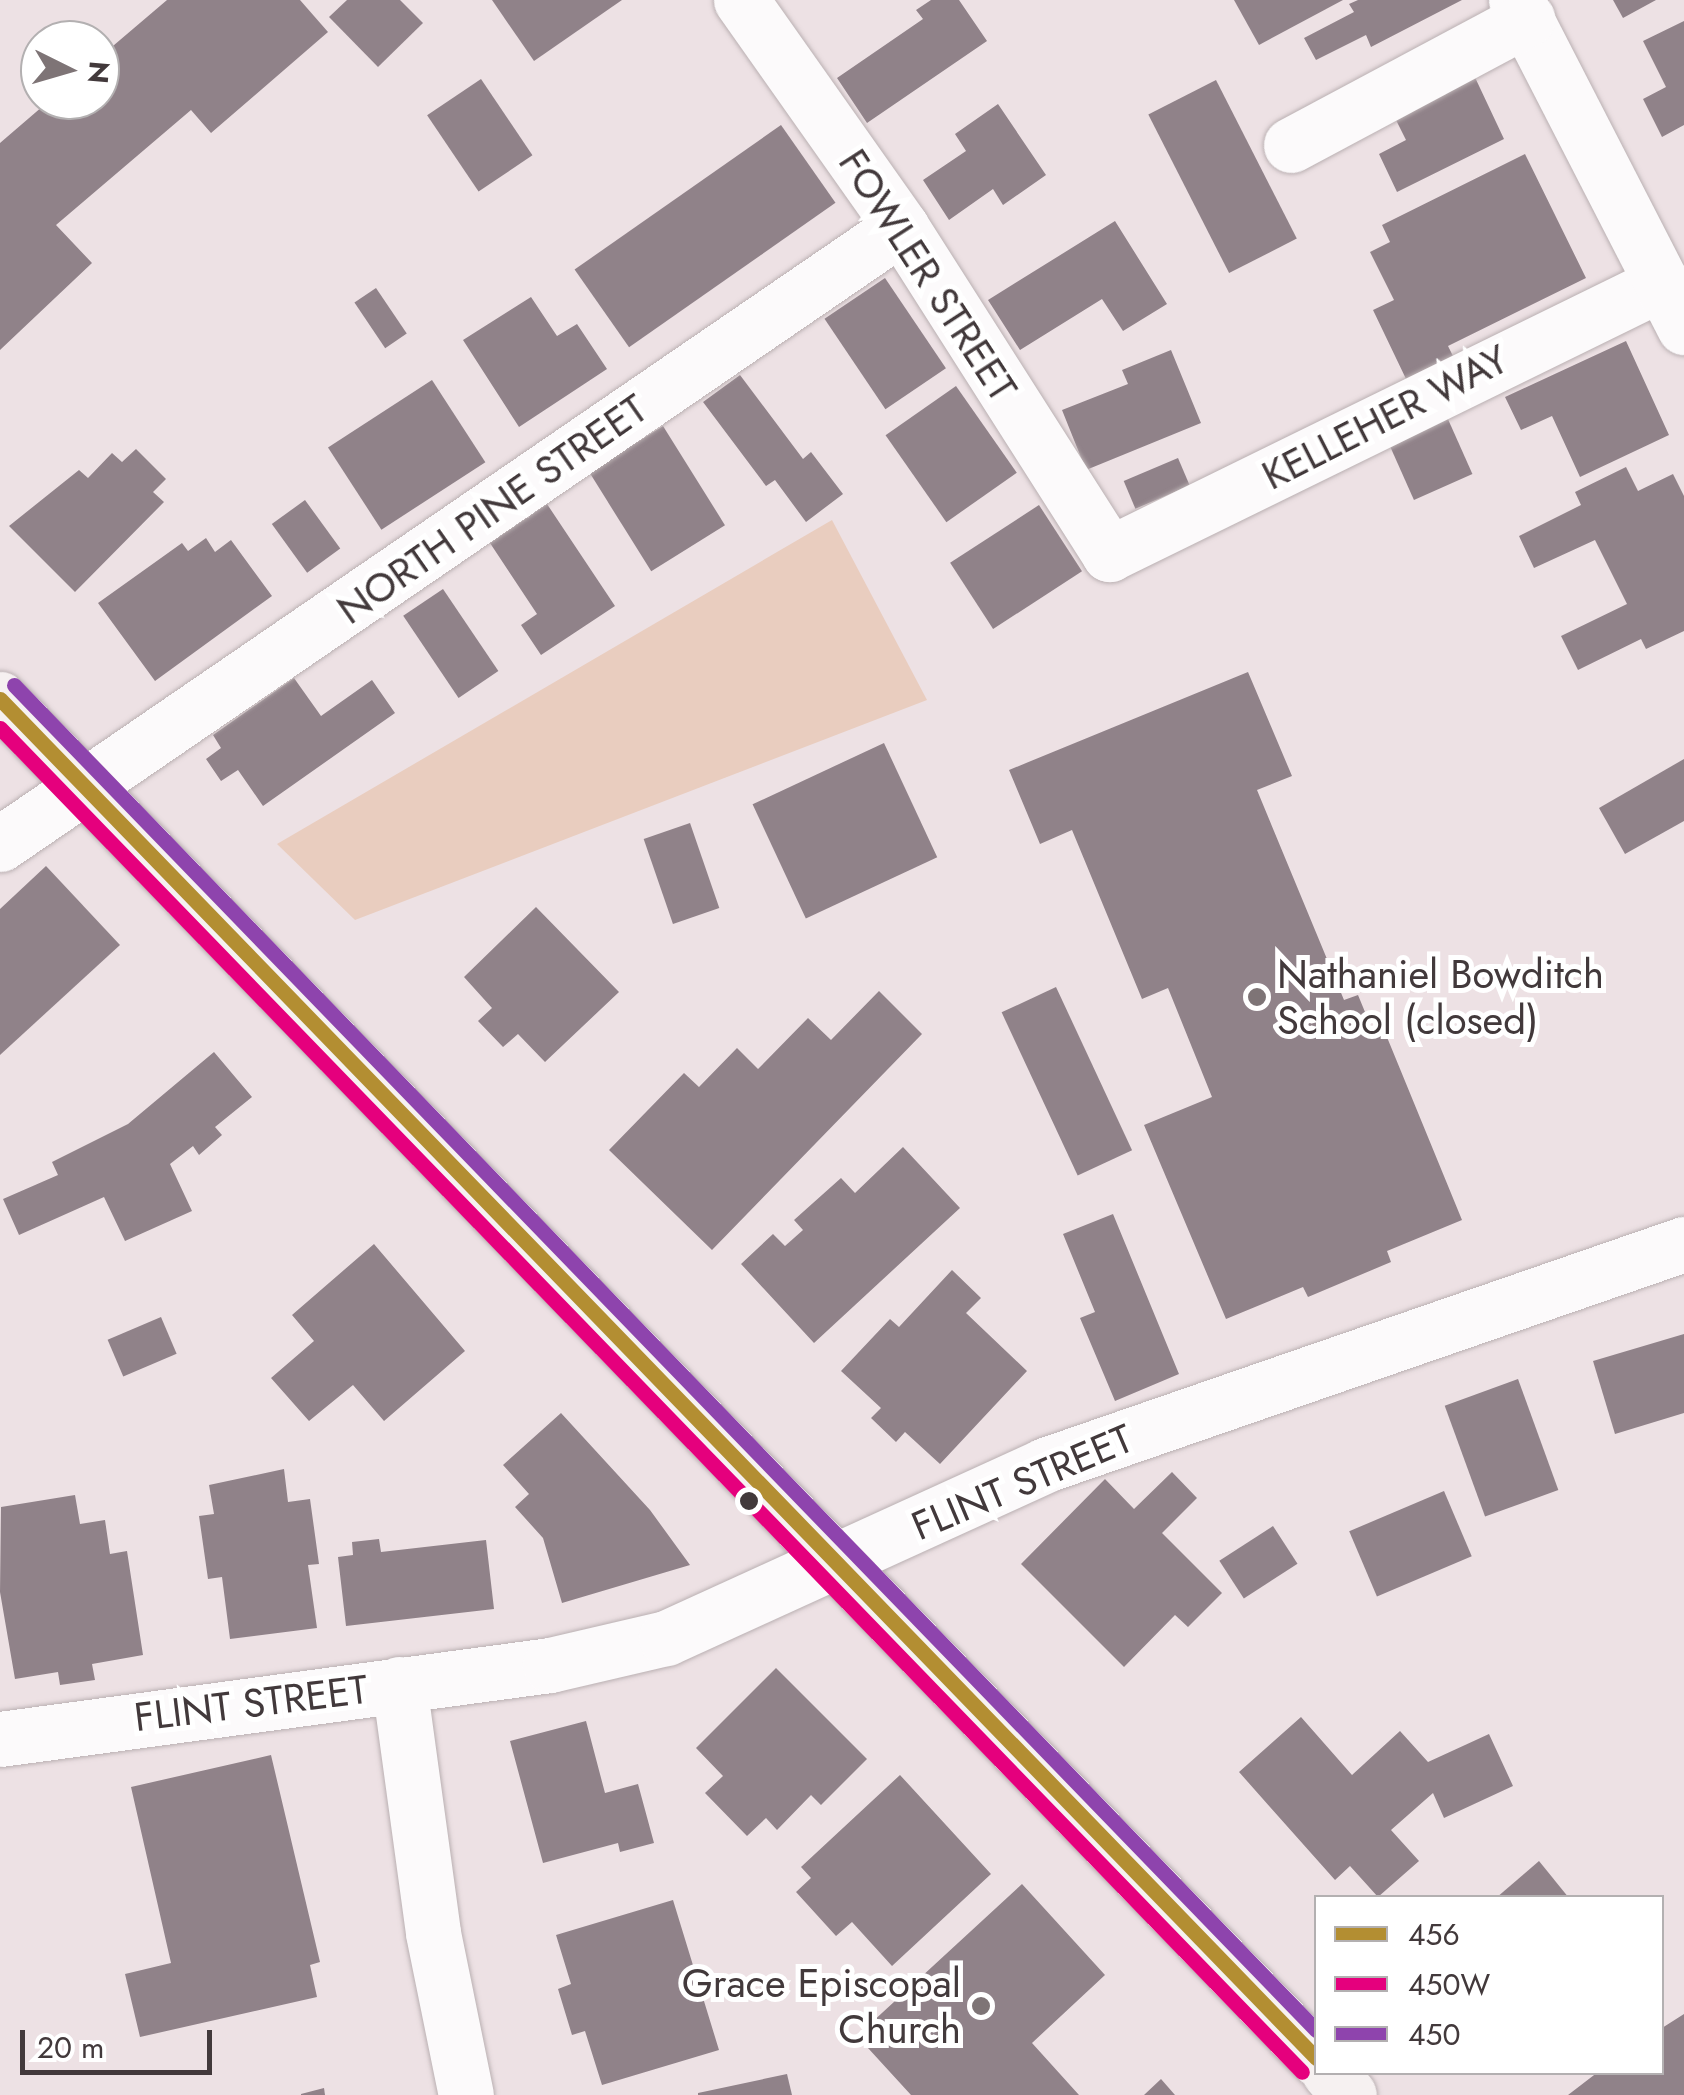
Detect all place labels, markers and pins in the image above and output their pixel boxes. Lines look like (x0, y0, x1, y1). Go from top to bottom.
place label: Nathaniel Bowditch School (closed) (1277, 950, 1604, 1044)
marker: Nathaniel Bowditch School (closed) (1246, 986, 1268, 1008)
unlabelled marker (739, 1491, 759, 1511)
place label: Grace Episcopal Church (682, 1959, 961, 2053)
marker: Grace Episcopal Church (970, 1995, 992, 2017)

